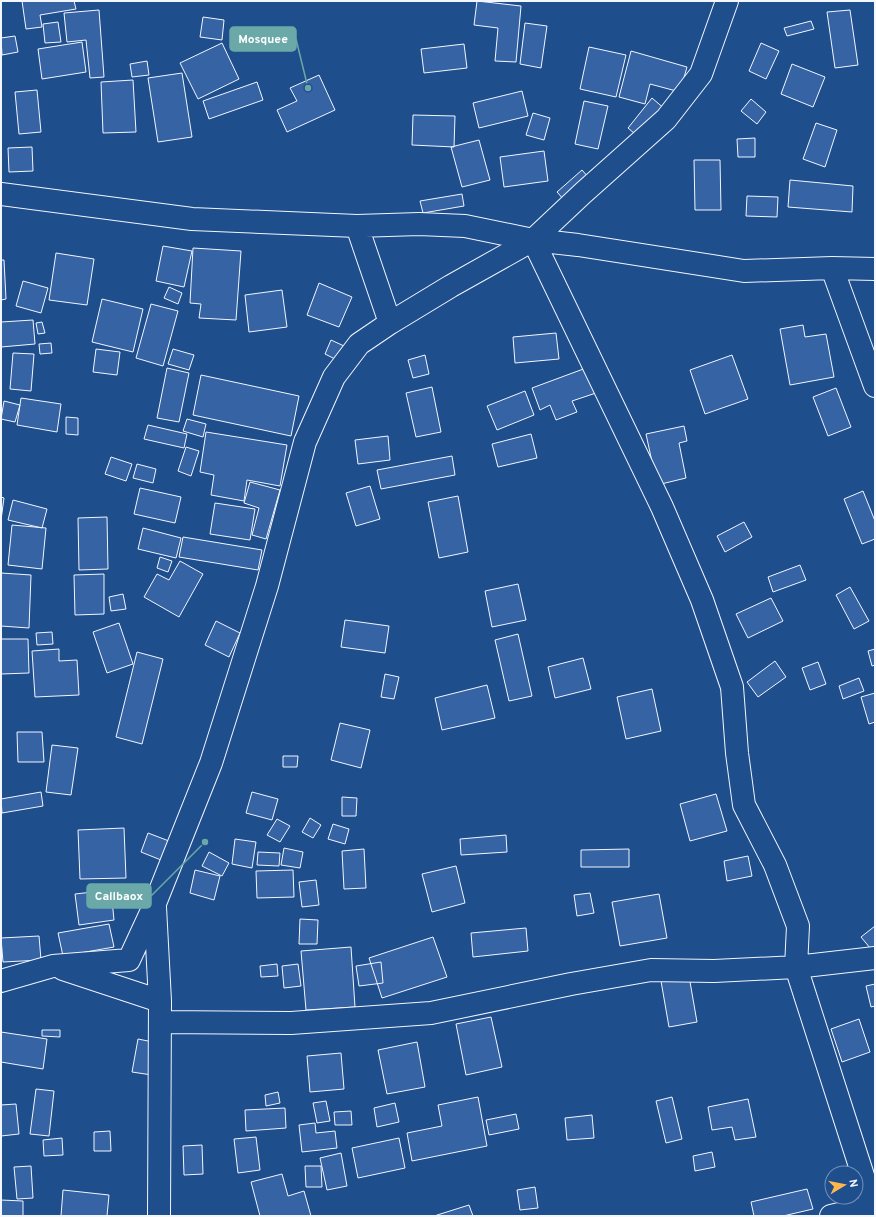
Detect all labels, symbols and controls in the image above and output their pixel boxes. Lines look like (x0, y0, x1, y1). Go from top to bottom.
callout: Mosquee (230, 27, 296, 51)
text: Mosquee (238, 32, 288, 48)
callout: Callbaox (87, 884, 151, 908)
text: Callbaox (95, 889, 143, 905)
north arrow (824, 1165, 864, 1205)
text: N (845, 1178, 860, 1189)

